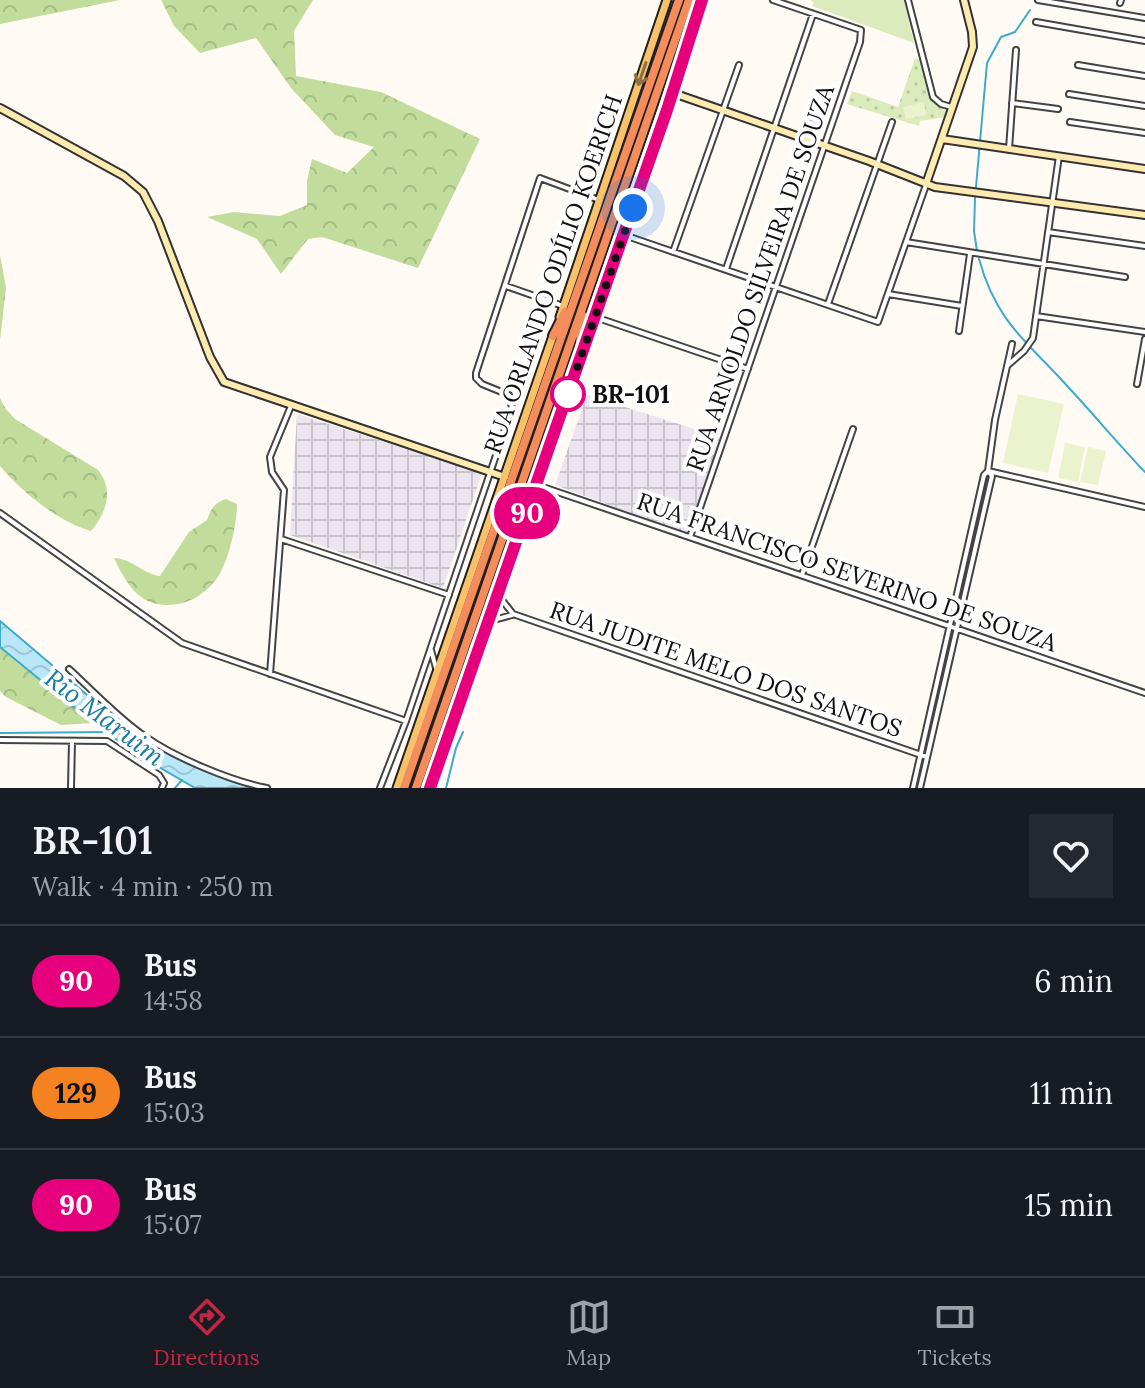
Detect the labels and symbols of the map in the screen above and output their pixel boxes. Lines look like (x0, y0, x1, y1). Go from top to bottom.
one-way arrow (634, 61, 649, 86)
street label: RUA ARNOLDO SILVEIRA DE SOUZA (679, 80, 841, 476)
street label: RUA ORLANDO ODÍLIO KOERICH (477, 90, 629, 458)
your location (613, 188, 653, 228)
marker: BR-101 (551, 377, 585, 411)
place label: BR-101 (592, 379, 670, 410)
street label: RUA FRANCISCO SEVERINO DE SOUZA (633, 485, 1062, 659)
line badge: 90 (491, 487, 563, 539)
street label: RUA JUDITE MELO DOS SANTOS (546, 594, 906, 744)
water label: Rio Maruim (39, 661, 172, 773)

